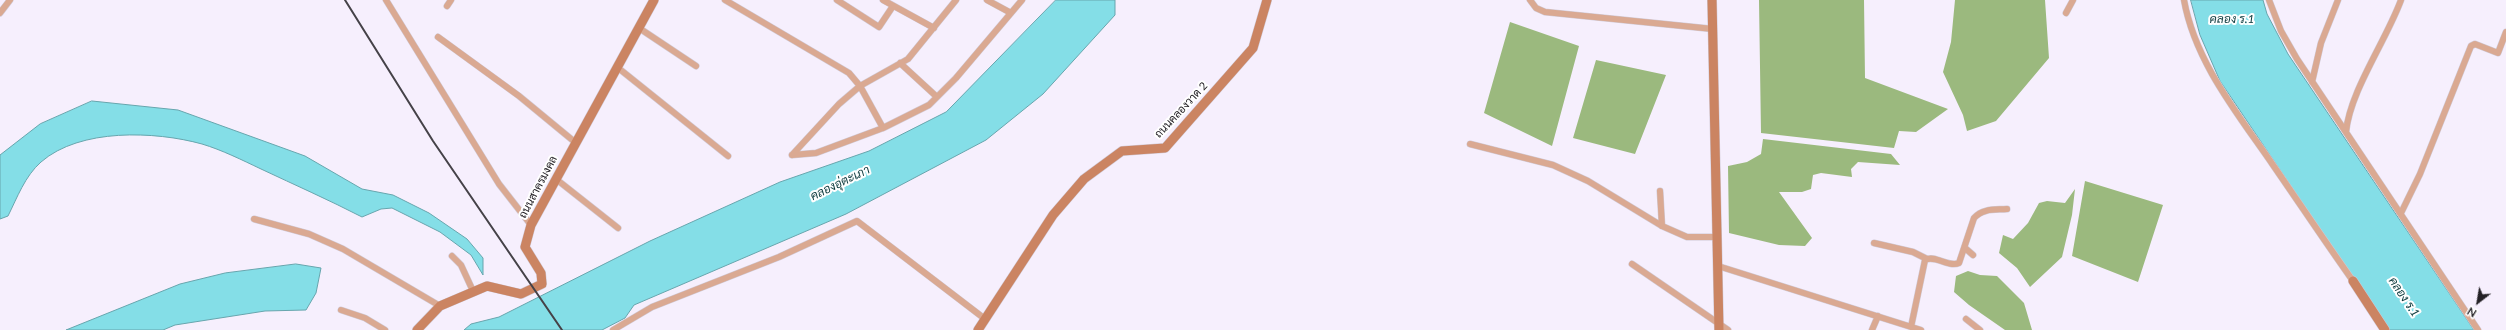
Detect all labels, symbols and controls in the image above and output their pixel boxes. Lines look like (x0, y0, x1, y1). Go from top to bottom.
water label: คลอง ร.1 (2209, 12, 2255, 26)
street label: ถนนคลองวาด 2 (1152, 79, 1210, 141)
street label: ถนนสาครมงคล (516, 154, 560, 220)
water label: คลองอุ่ตะเภา (808, 162, 872, 204)
water label: คลอง ร.1 (2385, 274, 2423, 320)
north arrow (2458, 282, 2498, 322)
text: N (2465, 305, 2479, 320)

